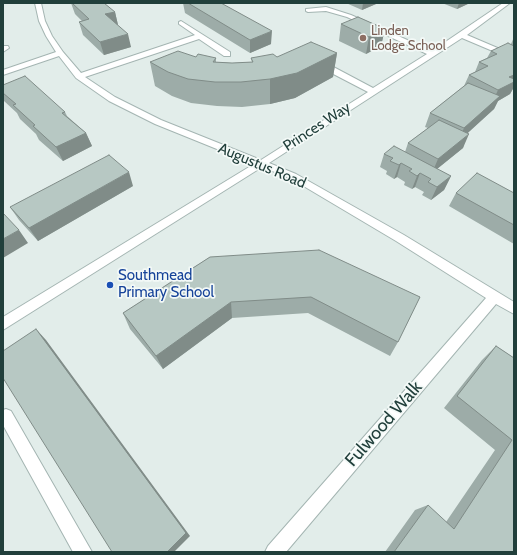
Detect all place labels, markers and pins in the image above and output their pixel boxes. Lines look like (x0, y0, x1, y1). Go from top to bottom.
place label: Linden Lodge School (371, 23, 446, 54)
marker: Linden Lodge School (358, 33, 368, 43)
place label: Southmead Primary School (118, 267, 214, 302)
marker: Southmead Primary School (105, 280, 115, 290)

